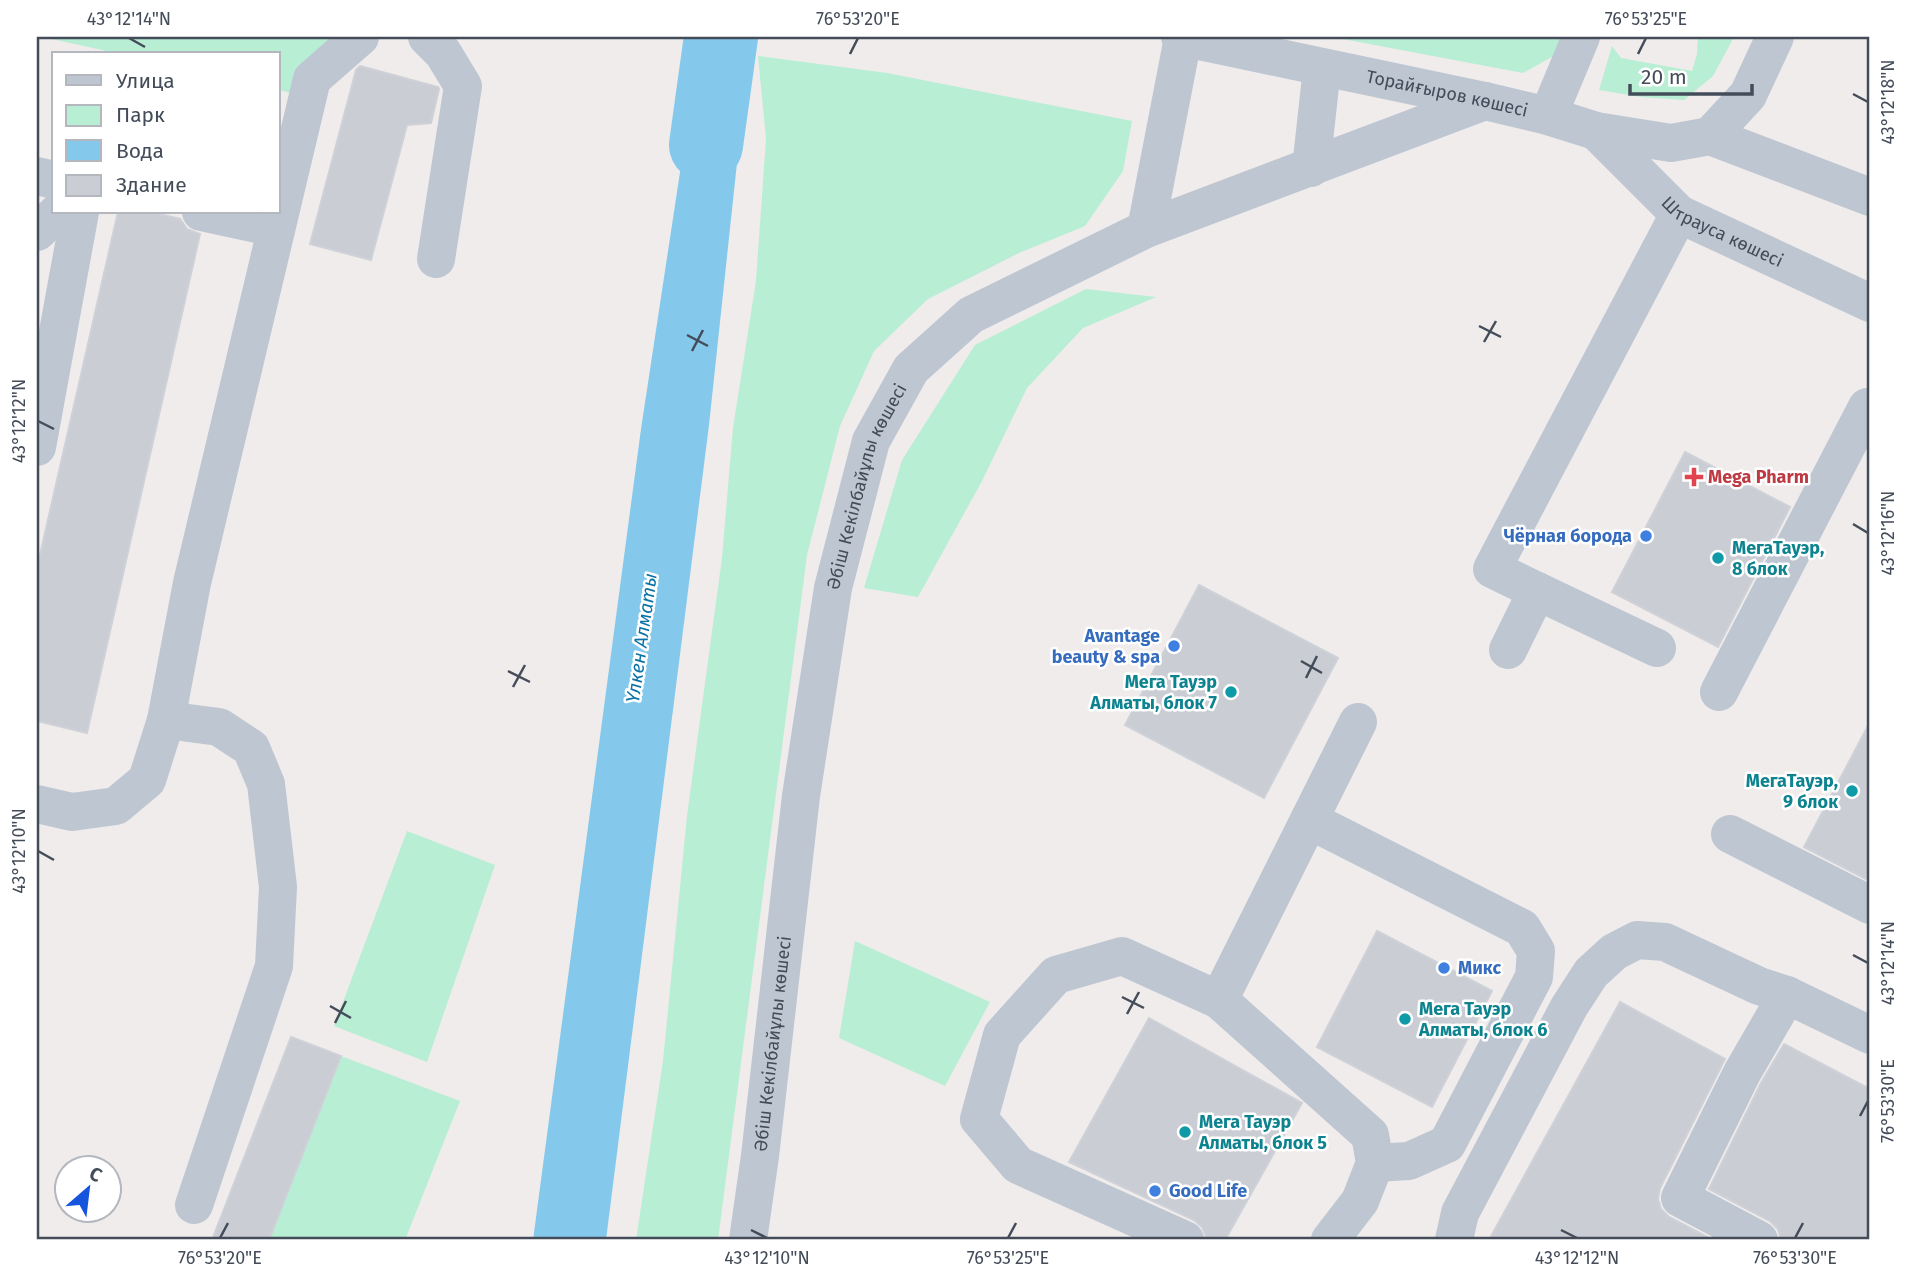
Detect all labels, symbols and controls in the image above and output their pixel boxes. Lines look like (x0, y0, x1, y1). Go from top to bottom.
text: 43°12'14"N (87, 8, 171, 30)
text: 76°53'20"E (816, 8, 900, 30)
text: 76°53'25"E (1605, 8, 1687, 30)
legend (52, 52, 280, 214)
scale bar (1630, 52, 1753, 96)
text: 43°12'18"N (1877, 59, 1899, 145)
text: 20 m (1641, 64, 1687, 90)
street label: Торайғыров көшесі (1364, 65, 1530, 122)
text: Улица (116, 68, 175, 94)
text: Парк (116, 102, 165, 128)
text: Вода (116, 138, 164, 164)
text: Здание (116, 172, 187, 198)
street label: Штрауса көшесі (1657, 192, 1787, 272)
text: 43°12'12"N (8, 379, 30, 463)
street label: Әбіш Кекілбайұлы көшесі (822, 380, 912, 592)
place label: Mega Pharm (1708, 466, 1809, 488)
marker: Mega Pharm (1686, 469, 1702, 485)
text: 43°12'16"N (1877, 491, 1899, 575)
place label: Чёрная борода (1504, 525, 1632, 547)
marker: Чёрная борода (1638, 528, 1654, 544)
place label: МегаТауэр, 8 блок (1732, 537, 1824, 580)
marker: МегаТауэр, 8 блок (1710, 550, 1726, 566)
water label: Үлкен Алматы (621, 572, 662, 704)
place label: Avantage beauty & spa (1052, 625, 1160, 668)
marker: Avantage beauty & spa (1166, 638, 1182, 654)
place label: Мега Тауэр Алматы, блок 7 (1089, 671, 1218, 714)
marker: Мега Тауэр Алматы, блок 7 (1223, 684, 1239, 700)
place label: МегаТауэр, 9 блок (1746, 770, 1838, 813)
marker: МегаТауэр, 9 блок (1844, 783, 1860, 799)
text: 43°12'10"N (8, 808, 30, 894)
text: 43°12'14"N (1877, 921, 1899, 1005)
street label: Әбіш Кекілбайұлы көшесі (750, 935, 796, 1152)
place label: Микс (1458, 957, 1501, 979)
marker: Микс (1436, 960, 1452, 976)
place label: Мега Тауэр Алматы, блок 6 (1418, 998, 1547, 1041)
marker: Мега Тауэр Алматы, блок 6 (1397, 1011, 1413, 1027)
text: 76°53'30"E (1877, 1059, 1899, 1143)
place label: Мега Тауэр Алматы, блок 5 (1198, 1111, 1327, 1154)
marker: Мега Тауэр Алматы, блок 5 (1177, 1124, 1193, 1140)
north arrow (52, 1154, 122, 1224)
text: С (86, 1162, 106, 1187)
place label: Good Life (1169, 1180, 1247, 1202)
marker: Good Life (1147, 1183, 1163, 1199)
text: 76°53'20"E (178, 1247, 262, 1269)
text: 43°12'10"N (724, 1247, 810, 1269)
text: 76°53'25"E (967, 1247, 1049, 1269)
text: 43°12'12"N (1535, 1247, 1619, 1269)
text: 76°53'30"E (1753, 1247, 1837, 1269)

